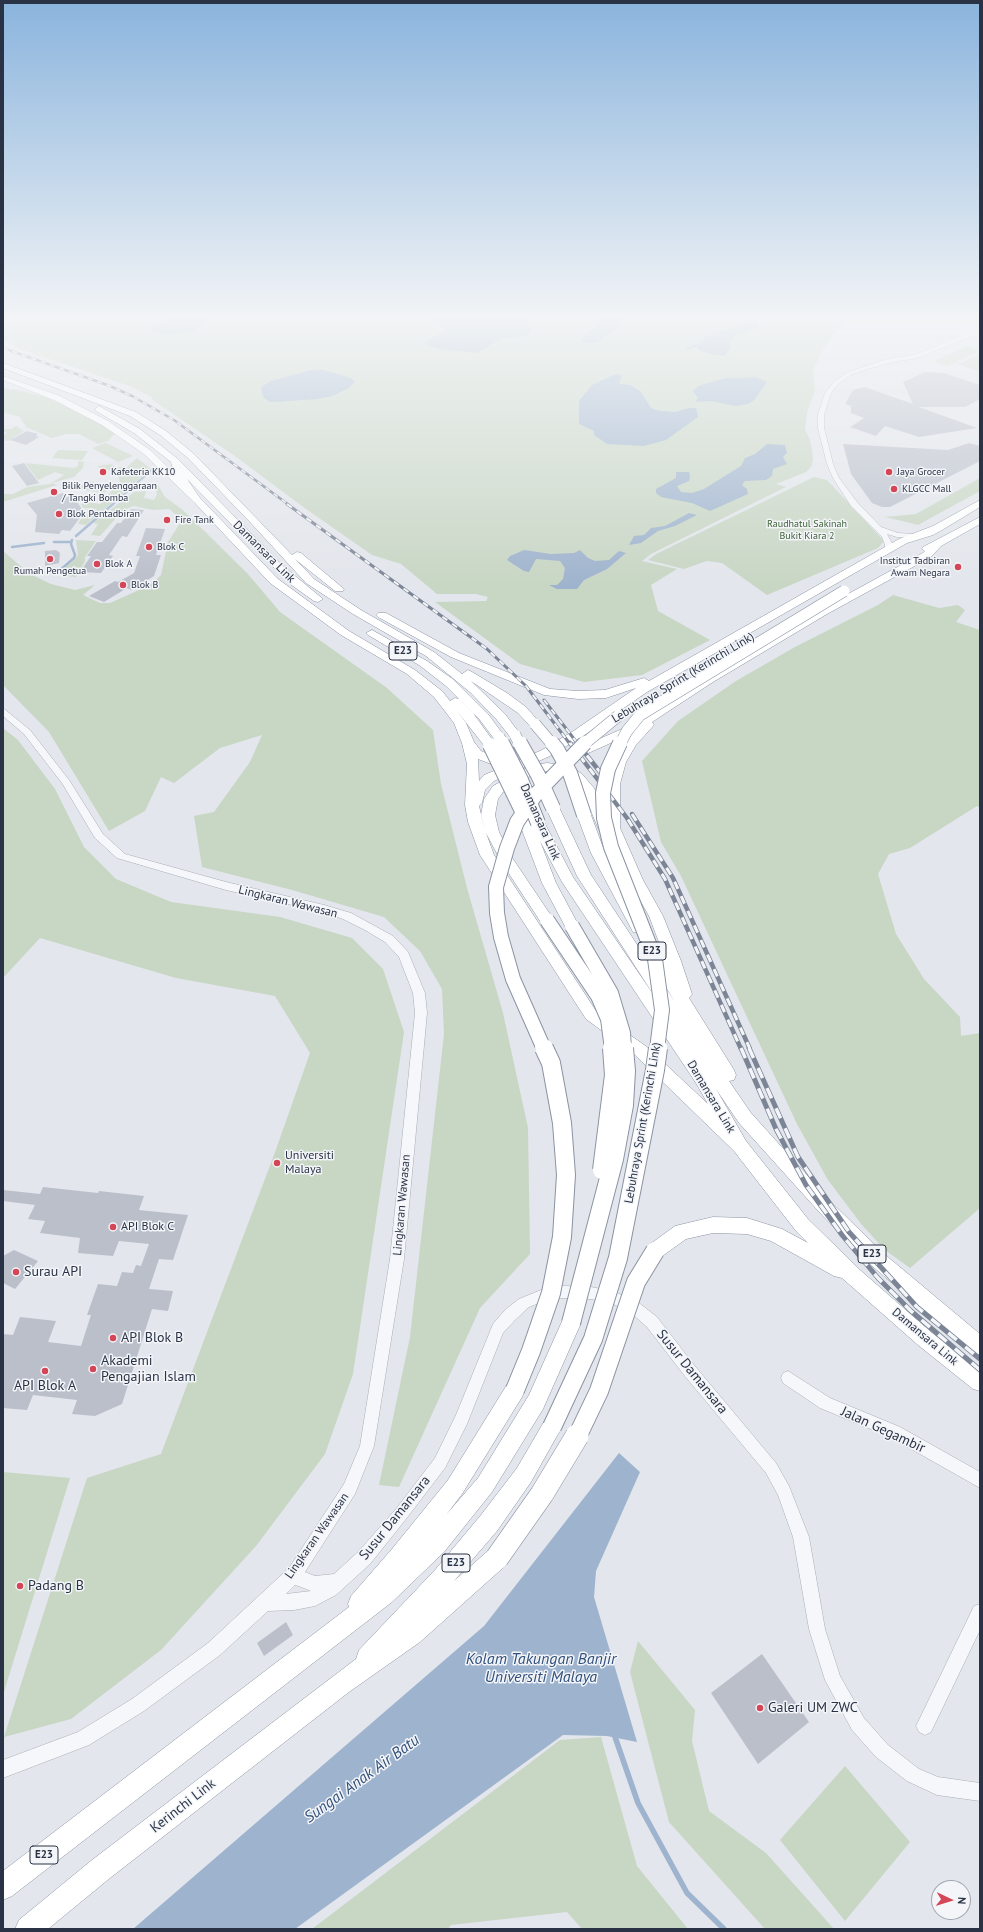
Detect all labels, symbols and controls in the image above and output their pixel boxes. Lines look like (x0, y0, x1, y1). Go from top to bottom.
place label: Kafeteria KK10 (111, 466, 175, 478)
place label: Jaya Grocer (897, 466, 945, 478)
marker: Kafeteria KK10 (98, 467, 108, 477)
marker: Jaya Grocer (884, 467, 894, 477)
place label: Bilik Penyelenggaraan / Tangki Bomba (62, 480, 157, 504)
place label: KLGCC Mall (902, 483, 951, 495)
marker: KLGCC Mall (889, 484, 899, 494)
marker: Bilik Penyelenggaraan / Tangki Bomba (49, 487, 59, 497)
place label: Blok Pentadbiran (67, 508, 140, 520)
marker: Blok Pentadbiran (54, 509, 64, 519)
place label: Fire Tank (175, 514, 214, 526)
marker: Fire Tank (162, 515, 172, 525)
street label: Damansara Link (230, 518, 298, 586)
park label: Raudhatul Sakinah Bukit Kiara 2 (767, 518, 847, 542)
place label: Blok C (157, 541, 184, 553)
marker: Blok C (144, 542, 154, 552)
marker: Rumah Pengetua (45, 554, 55, 564)
place label: Institut Tadbiran Awam Negara (880, 555, 950, 578)
place label: Blok A (105, 558, 132, 570)
marker: Blok A (92, 559, 102, 569)
marker: Institut Tadbiran Awam Negara (953, 562, 963, 572)
place label: Rumah Pengetua (14, 565, 86, 577)
place label: Blok B (131, 579, 158, 591)
marker: Blok B (118, 580, 128, 590)
street label: Lebuhraya Sprint (Kerinchi Link) (609, 630, 757, 726)
road number: E23 (389, 642, 417, 660)
street label: Damansara Link (517, 782, 563, 862)
street label: Lingkaran Wawasan (237, 883, 339, 921)
road number: E23 (638, 942, 666, 960)
street label: Lebuhraya Sprint (Kerinchi Link) (622, 1041, 664, 1205)
street label: Damansara Link (684, 1058, 738, 1136)
place label: Universiti Malaya (285, 1149, 334, 1177)
street label: Lingkaran Wawasan (390, 1154, 414, 1256)
marker: Universiti Malaya (272, 1158, 282, 1168)
place label: API Blok C (121, 1220, 174, 1234)
marker: API Blok C (108, 1222, 118, 1232)
road number: E23 (858, 1245, 886, 1263)
place label: Surau API (24, 1264, 82, 1280)
marker: Surau API (11, 1267, 21, 1277)
street label: Damansara Link (889, 1305, 961, 1369)
street label: Susur Damansara (653, 1326, 731, 1418)
place label: API Blok B (121, 1330, 183, 1346)
marker: API Blok B (108, 1333, 118, 1343)
place label: Akademi Pengajian Islam (101, 1353, 196, 1386)
marker: Akademi Pengajian Islam (88, 1364, 98, 1374)
marker: API Blok A (40, 1366, 50, 1376)
place label: API Blok A (14, 1378, 76, 1394)
street label: Jalan Gegambir (838, 1403, 928, 1457)
street label: Susur Damansara (356, 1472, 434, 1564)
street label: Lingkaran Wawasan (282, 1490, 352, 1582)
road number: E23 (442, 1554, 470, 1572)
place label: Padang B (28, 1578, 84, 1594)
marker: Padang B (15, 1581, 25, 1591)
water label: Kolam Takungan Banjir Universiti Malaya (466, 1649, 616, 1687)
place label: Galeri UM ZWC (768, 1700, 858, 1716)
marker: Galeri UM ZWC (755, 1703, 765, 1713)
water label: Sungai Anak Air Batu (301, 1731, 423, 1827)
street label: Kerinchi Link (147, 1775, 219, 1837)
road number: E23 (30, 1846, 58, 1864)
north arrow (931, 1880, 971, 1920)
text: N (955, 1897, 969, 1905)

